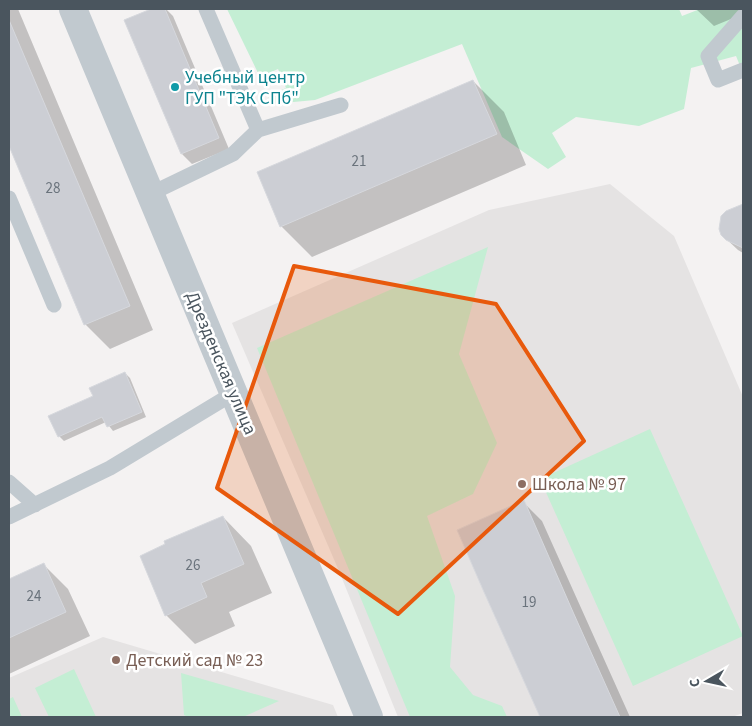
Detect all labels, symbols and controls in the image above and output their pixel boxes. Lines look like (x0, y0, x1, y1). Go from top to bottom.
place label: Учебный центр ГУП "ТЭК СПб" (185, 65, 305, 111)
marker: Учебный центр ГУП "ТЭК СПб" (169, 81, 181, 93)
house number: 21 (352, 151, 366, 172)
house number: 28 (46, 178, 60, 199)
street label: Дрезденская улица (179, 287, 263, 439)
place label: Школа № 97 (532, 472, 626, 497)
marker: Школа № 97 (516, 478, 528, 490)
house number: 26 (186, 555, 200, 576)
house number: 24 (27, 586, 42, 607)
house number: 19 (522, 592, 536, 613)
place label: Детский сад № 23 (126, 648, 263, 673)
marker: Детский сад № 23 (110, 654, 122, 666)
north arrow (682, 656, 732, 706)
text: С (685, 677, 706, 688)

